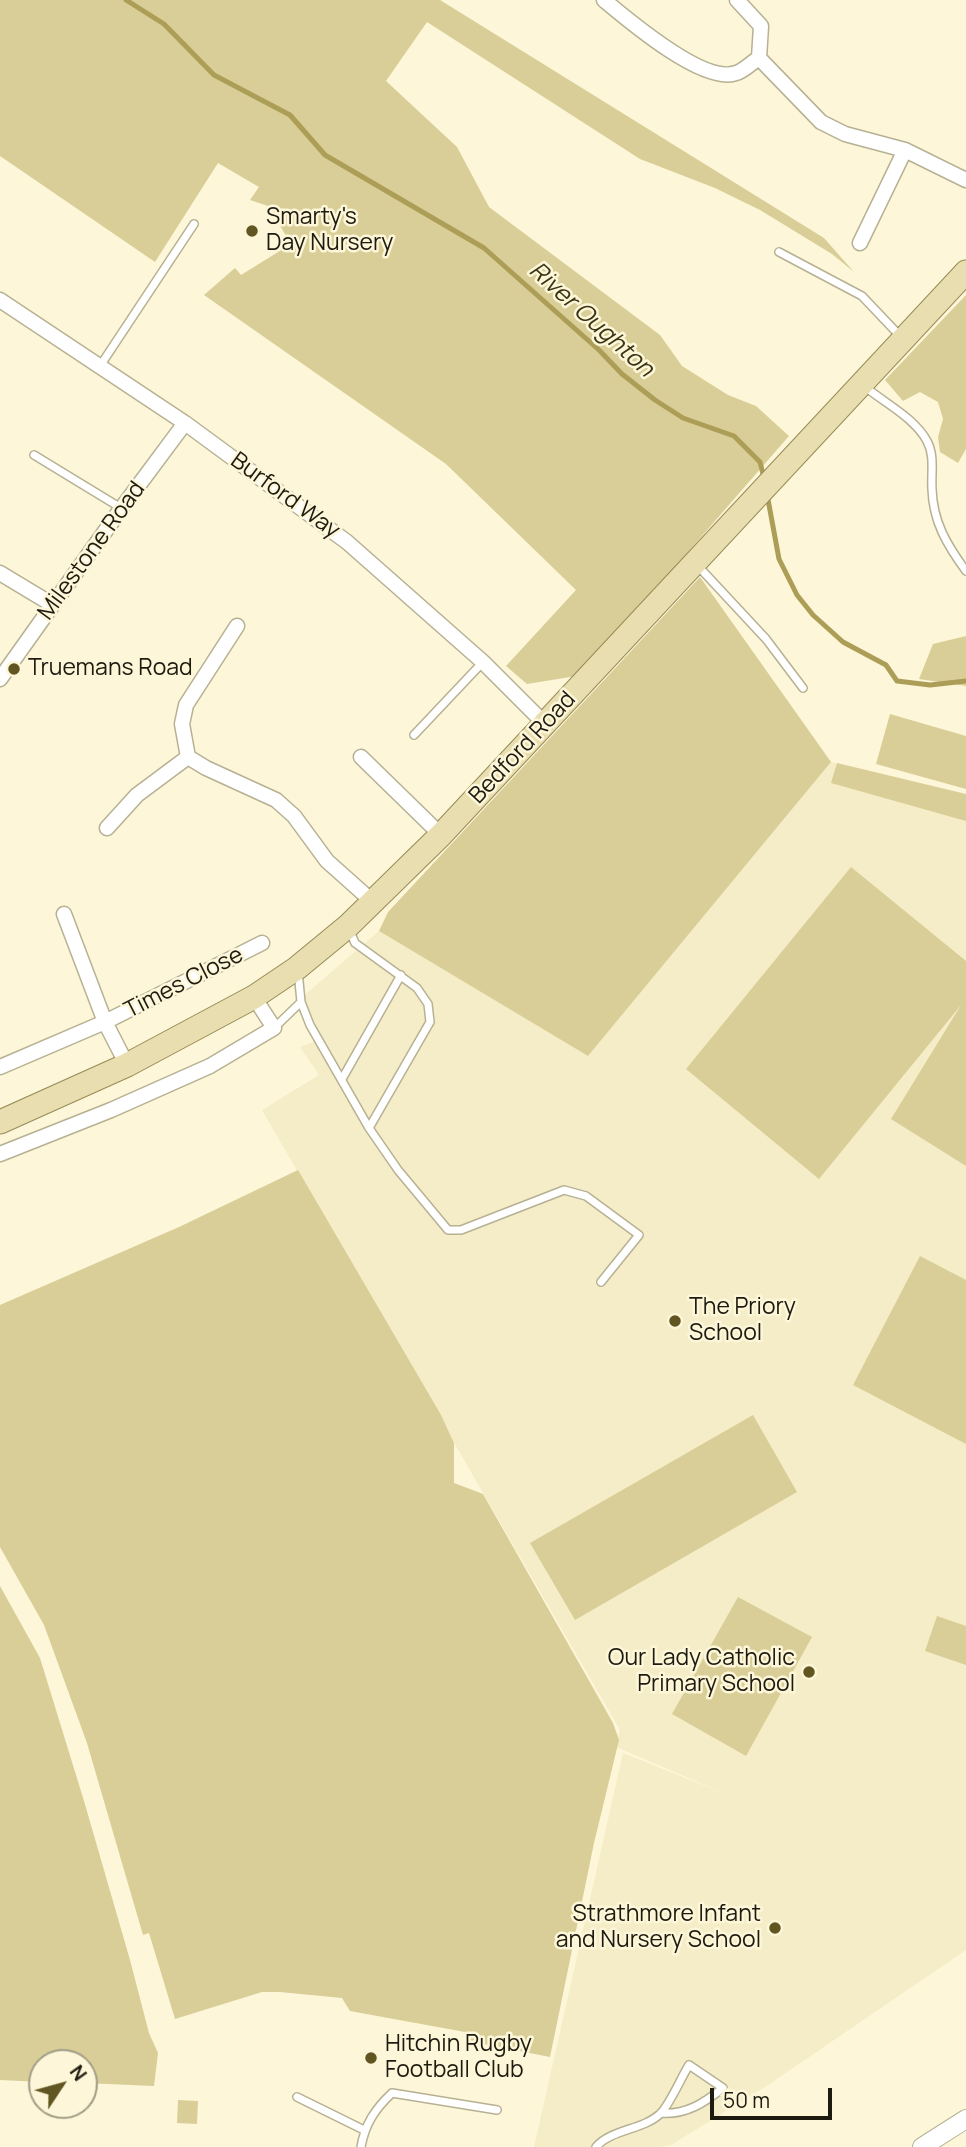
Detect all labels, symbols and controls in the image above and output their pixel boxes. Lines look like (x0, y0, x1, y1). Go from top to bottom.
place label: Smarty's Day Nursery (266, 204, 393, 258)
marker: Smarty's Day Nursery (244, 223, 260, 239)
water label: River Oughton (523, 257, 659, 383)
street label: Burford Way (225, 447, 345, 545)
street label: Milestone Road (33, 477, 151, 625)
place label: Truemans Road (28, 655, 193, 683)
marker: Truemans Road (6, 661, 22, 677)
street label: Bedford Road (464, 686, 582, 810)
street label: Times Close (120, 941, 248, 1025)
place label: The Priory School (689, 1294, 796, 1348)
marker: The Priory School (667, 1313, 683, 1329)
place label: Our Lady Catholic Primary School (608, 1645, 795, 1699)
marker: Our Lady Catholic Primary School (801, 1664, 817, 1680)
place label: Strathmore Infant and Nursery School (556, 1901, 761, 1955)
marker: Strathmore Infant and Nursery School (767, 1920, 783, 1936)
place label: Hitchin Rugby Football Club (385, 2031, 532, 2085)
north arrow (28, 2049, 98, 2119)
marker: Hitchin Rugby Football Club (363, 2050, 379, 2066)
text: N (64, 2060, 93, 2086)
scale bar (714, 2074, 836, 2118)
text: 50 m (723, 2086, 770, 2114)

